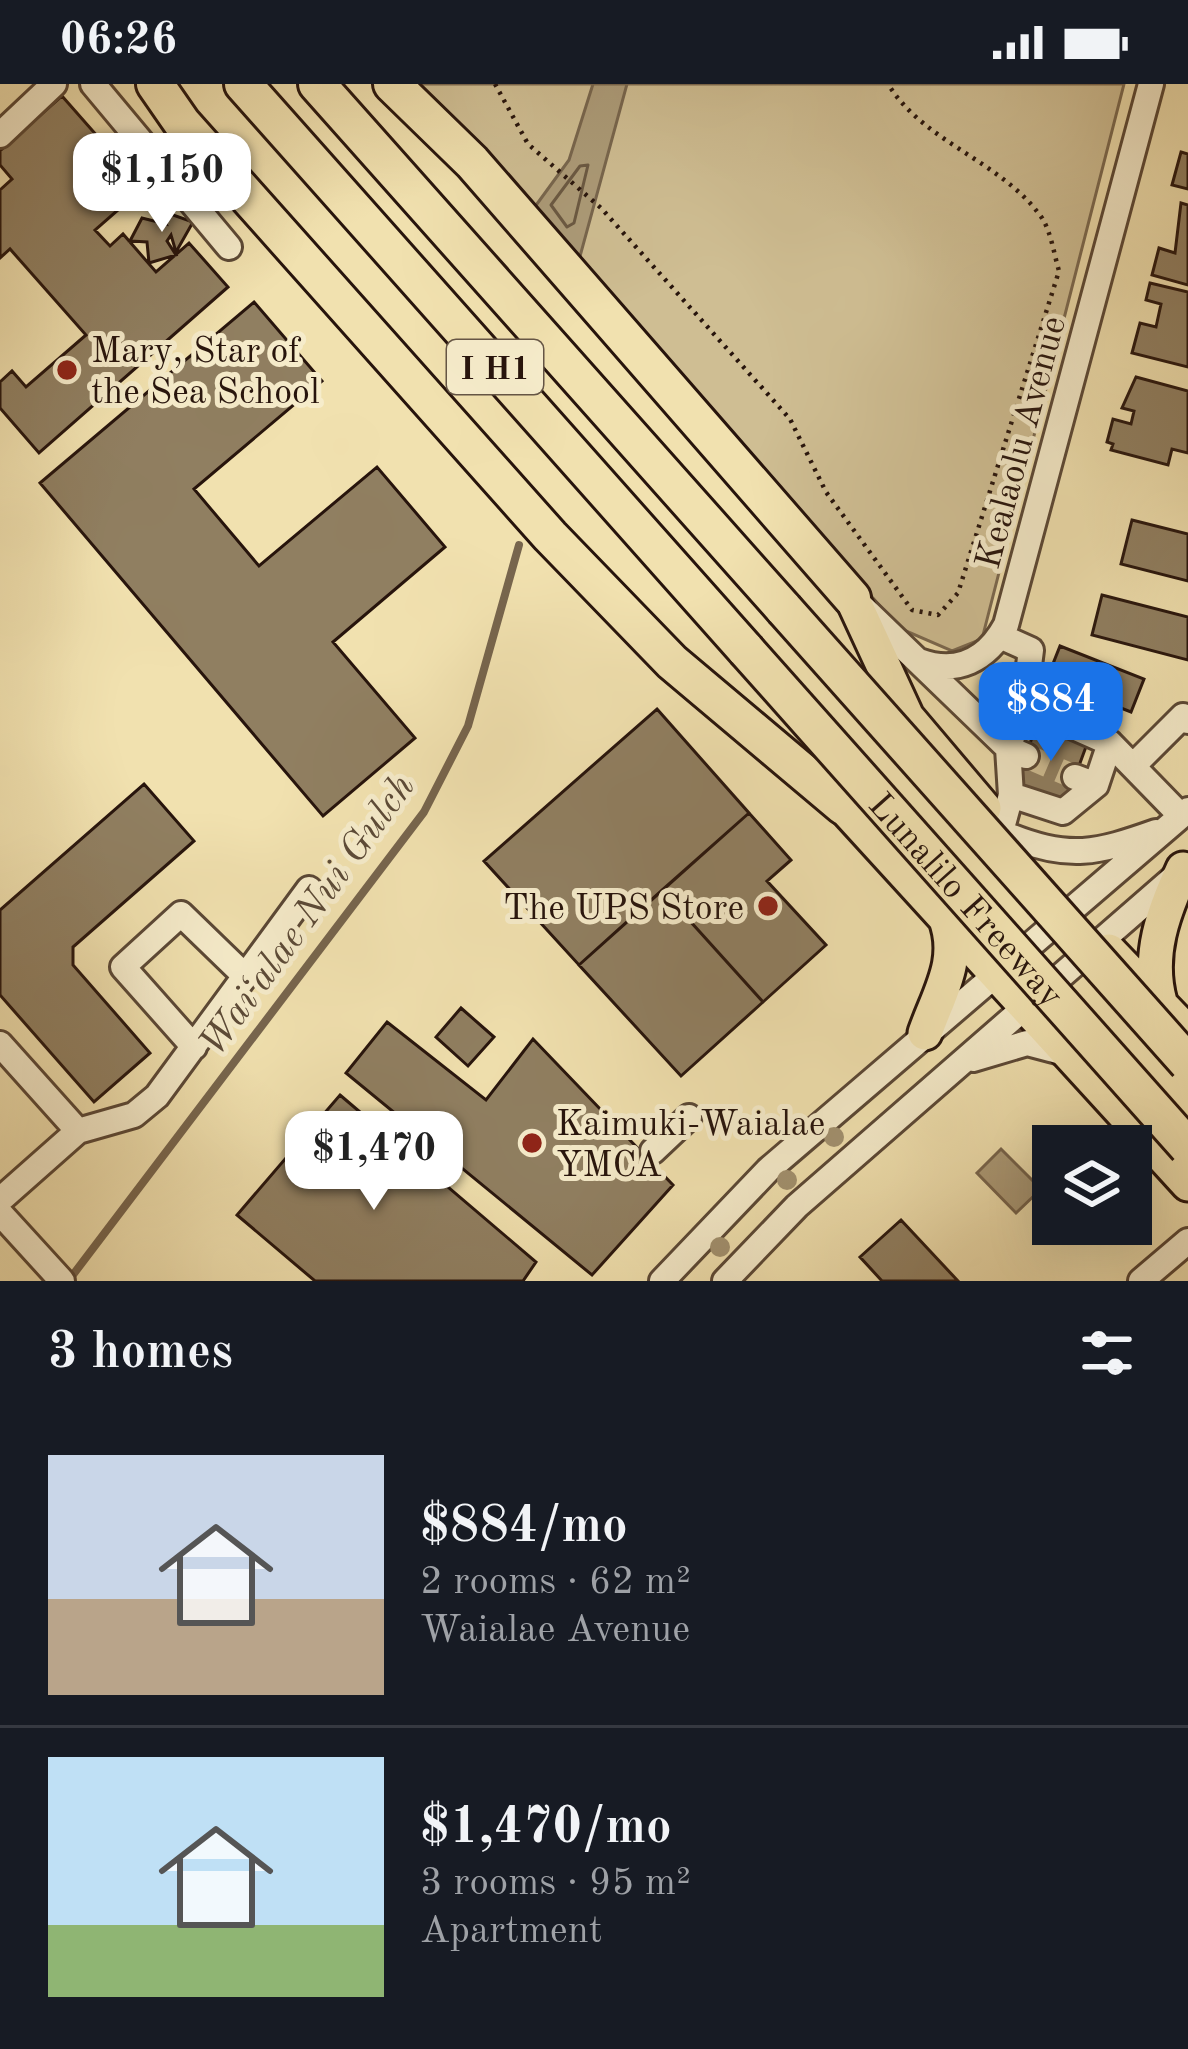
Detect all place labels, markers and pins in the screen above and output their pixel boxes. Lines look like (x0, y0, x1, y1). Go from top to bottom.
pin: $1,150 (64, 133, 260, 235)
place label: Mary, Star of the Sea School (91, 335, 320, 412)
marker: Mary, Star of the Sea School (54, 357, 80, 383)
pin: $884 (980, 662, 1122, 764)
place label: The UPS Store (503, 892, 744, 928)
marker: The UPS Store (755, 893, 781, 919)
place label: Kaimuki-Waialae YMCA (556, 1108, 825, 1185)
pin: $1,470 (276, 1111, 472, 1213)
marker: Kaimuki-Waialae YMCA (519, 1130, 545, 1156)

